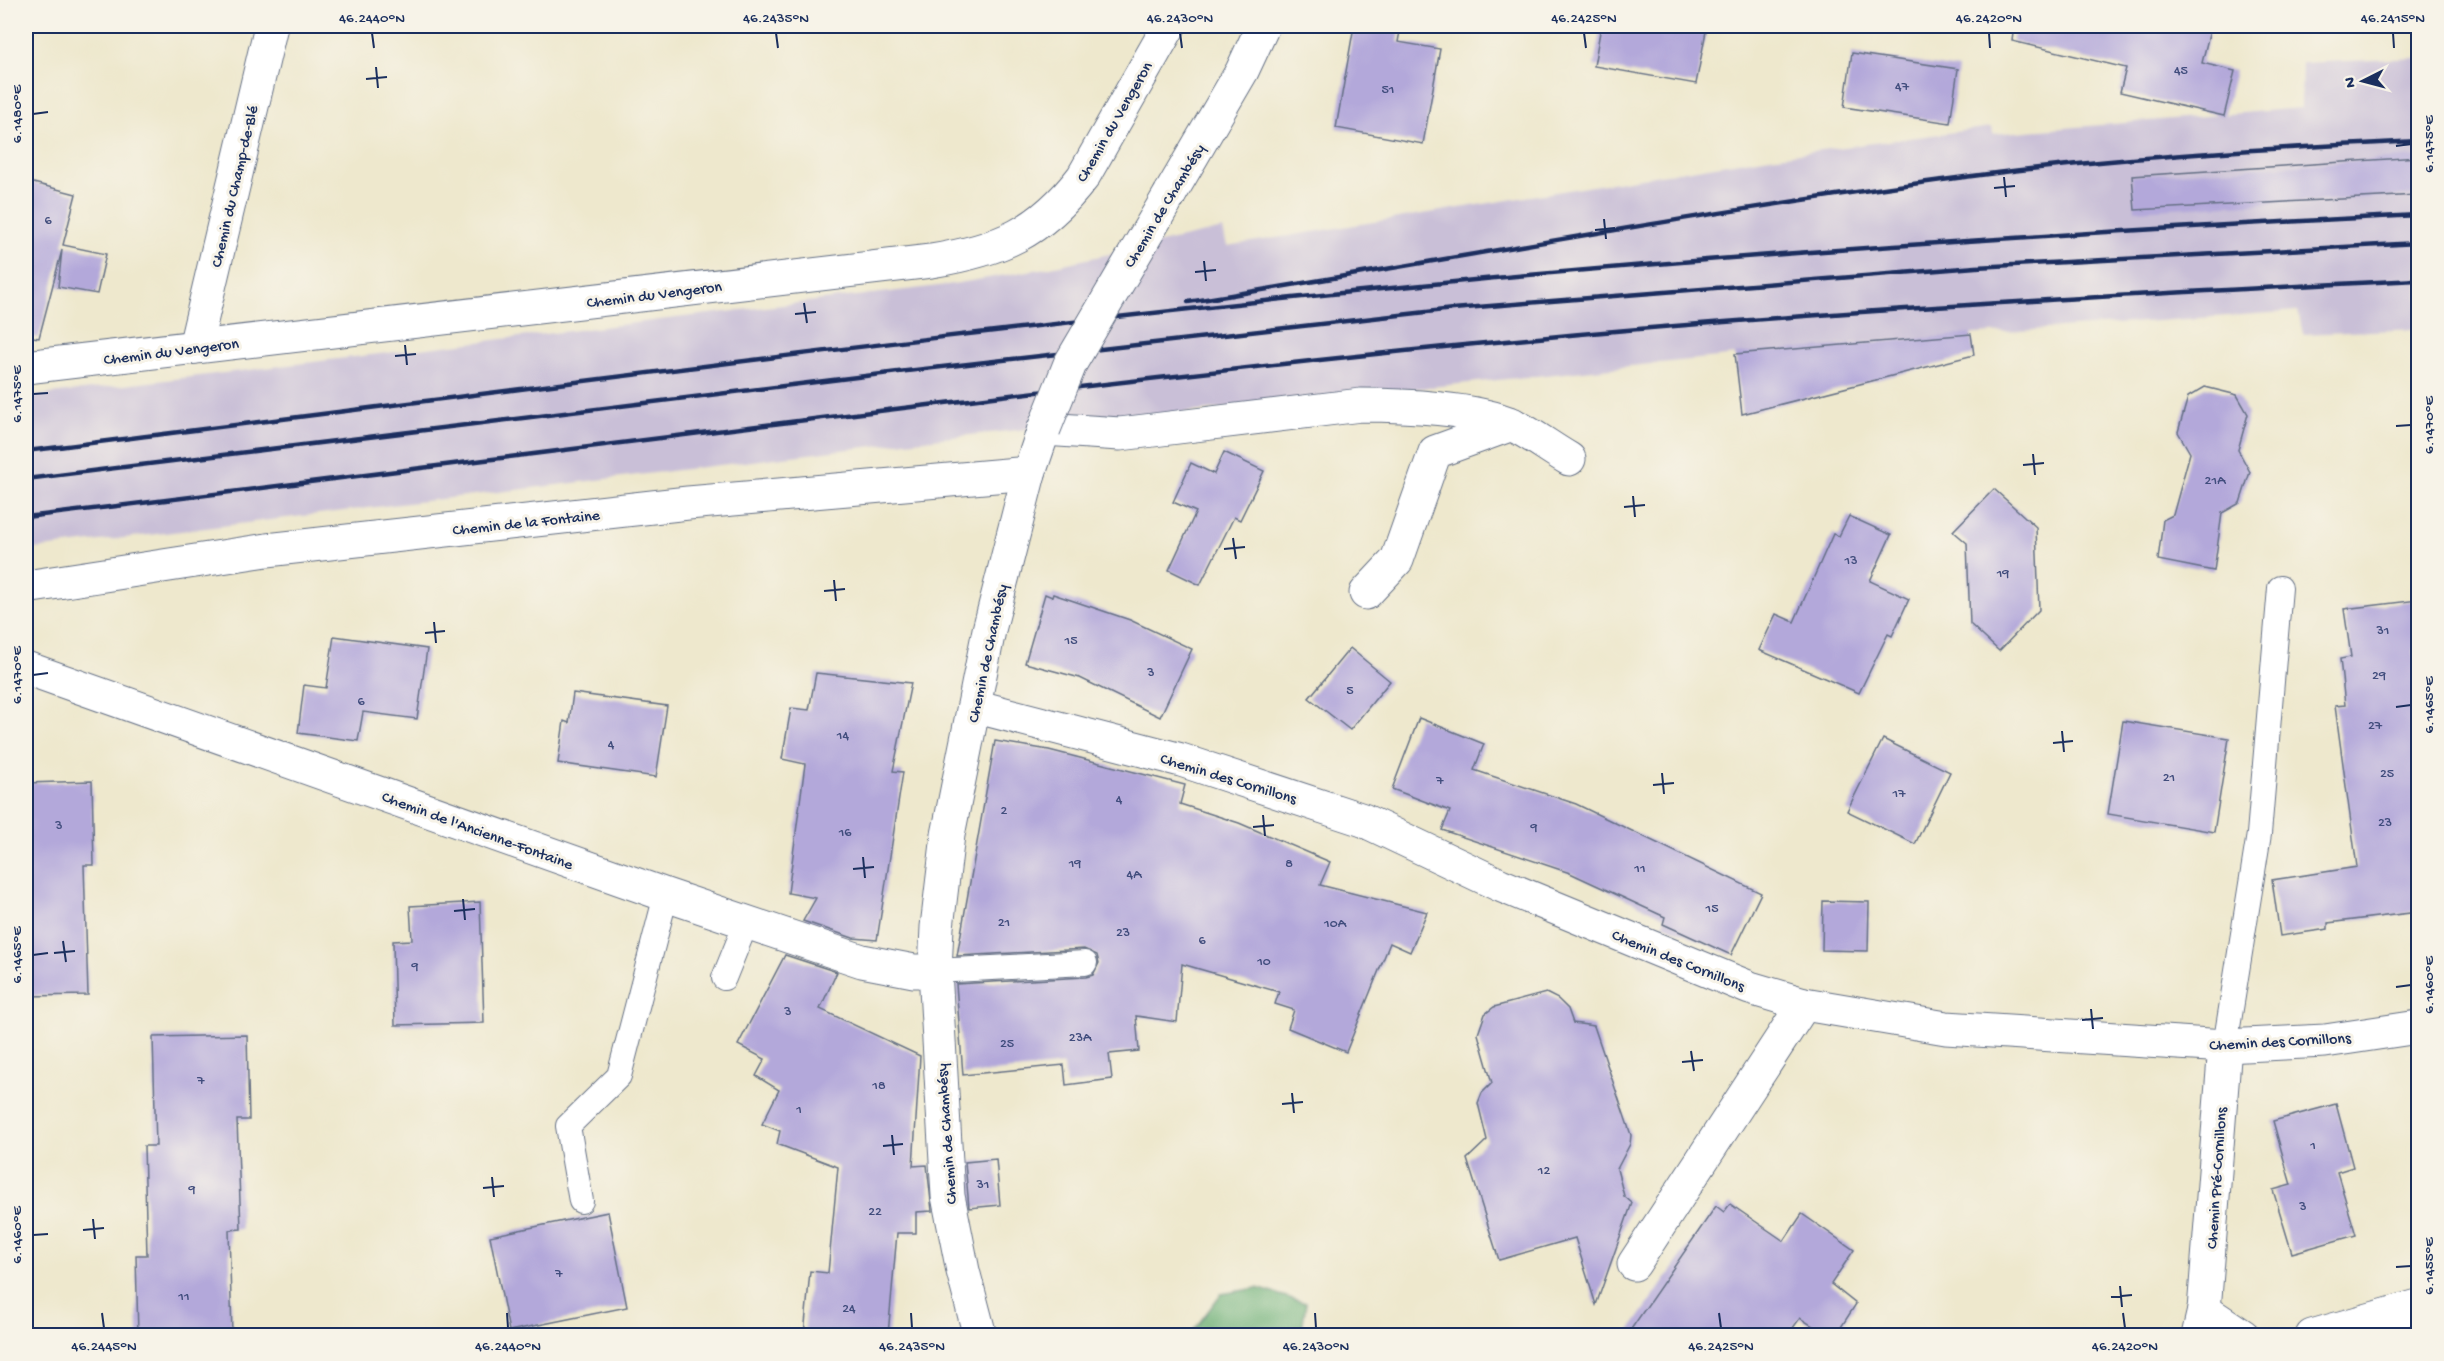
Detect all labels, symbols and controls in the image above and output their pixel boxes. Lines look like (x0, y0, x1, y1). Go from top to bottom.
text: 46.2440°N (339, 10, 405, 28)
text: 46.2435°N (743, 10, 809, 28)
text: 46.2430°N (1147, 10, 1214, 28)
text: 46.2425°N (1551, 10, 1617, 28)
text: 46.2420°N (1956, 10, 2022, 28)
text: 46.2415°N (2361, 10, 2425, 28)
north arrow (2333, 51, 2393, 111)
street label: Chemin du Vengeron (1074, 59, 1158, 186)
house number: 45 (2174, 63, 2188, 80)
text: N (2342, 75, 2362, 88)
house number: 47 (1895, 79, 1910, 96)
house number: 51 (1381, 82, 1395, 99)
text: 6.1480°E (9, 84, 27, 143)
street label: Chemin du Champ-de-Blé (209, 103, 264, 270)
text: 6.1475°E (2421, 115, 2439, 173)
street label: Chemin de Chambésy (1122, 141, 1211, 272)
house number: 6 (44, 213, 52, 230)
street label: Chemin du Vengeron (586, 279, 724, 314)
street label: Chemin du Vengeron (103, 336, 241, 371)
text: 6.1475°E (9, 365, 27, 423)
text: 6.1470°E (2421, 395, 2439, 454)
house number: 21A (2205, 473, 2226, 490)
street label: Chemin de la Fontaine (452, 507, 602, 542)
house number: 13 (1844, 553, 1857, 570)
house number: 19 (1996, 566, 2009, 583)
street label: Chemin de Chambésy (965, 583, 1013, 725)
house number: 31 (2376, 623, 2389, 640)
house number: 15 (1063, 633, 1078, 650)
text: 6.1470°E (9, 645, 27, 704)
house number: 3 (1146, 665, 1155, 682)
house number: 29 (2372, 668, 2386, 685)
text: 6.1465°E (2421, 676, 2439, 734)
house number: 5 (1346, 683, 1354, 700)
house number: 6 (357, 694, 365, 711)
house number: 27 (2368, 718, 2383, 735)
house number: 14 (836, 728, 850, 745)
house number: 4 (608, 737, 615, 754)
street label: Chemin des Cornillons (1157, 751, 1300, 810)
house number: 25 (2380, 766, 2394, 783)
house number: 21 (2163, 770, 2175, 787)
house number: 7 (1435, 773, 1444, 790)
house number: 17 (1892, 786, 1906, 803)
street label: Chemin de l'Ancienne-Fontaine (379, 789, 576, 876)
house number: 4 (1116, 792, 1123, 809)
house number: 2 (1001, 803, 1008, 820)
house number: 23 (2378, 815, 2392, 832)
house number: 3 (54, 818, 63, 835)
house number: 9 (1529, 820, 1538, 837)
house number: 16 (838, 825, 852, 842)
house number: 19 (1068, 856, 1081, 873)
house number: 8 (1285, 856, 1293, 873)
house number: 11 (1633, 861, 1646, 878)
house number: 4A (1127, 867, 1142, 884)
house number: 15 (1704, 901, 1719, 918)
house number: 21 (998, 915, 1010, 932)
house number: 10A (1323, 916, 1347, 933)
house number: 23 (1116, 925, 1130, 942)
text: 6.1465°E (9, 926, 27, 984)
street label: Chemin des Cornillons (1608, 927, 1748, 998)
house number: 6 (1198, 933, 1206, 950)
house number: 10 (1256, 954, 1271, 971)
text: 6.1460°E (2421, 956, 2439, 1014)
house number: 9 (410, 959, 419, 976)
house number: 3 (783, 1004, 792, 1021)
house number: 23A (1069, 1030, 1092, 1047)
street label: Chemin des Cornillons (2209, 1030, 2352, 1057)
house number: 25 (1000, 1036, 1014, 1053)
street label: Chemin de Chambésy (934, 1063, 963, 1205)
house number: 7 (196, 1073, 205, 1090)
house number: 18 (871, 1078, 886, 1095)
house number: 1 (795, 1102, 802, 1119)
street label: Chemin Pré-Cornillons (2204, 1106, 2233, 1250)
house number: 1 (2309, 1138, 2316, 1155)
house number: 12 (1537, 1163, 1550, 1180)
house number: 31 (976, 1177, 989, 1194)
house number: 9 (187, 1182, 196, 1199)
house number: 3 (2298, 1199, 2307, 1216)
house number: 22 (868, 1204, 882, 1221)
text: 6.1460°E (9, 1206, 27, 1264)
text: 6.1455°E (2421, 1237, 2439, 1295)
house number: 7 (554, 1266, 563, 1283)
house number: 11 (177, 1289, 190, 1306)
house number: 24 (842, 1301, 856, 1318)
text: 46.2445°N (71, 1338, 137, 1356)
text: 46.2440°N (475, 1338, 541, 1356)
text: 46.2435°N (879, 1338, 945, 1356)
text: 46.2430°N (1283, 1338, 1350, 1356)
text: 46.2425°N (1688, 1338, 1754, 1356)
text: 46.2420°N (2092, 1338, 2158, 1356)

